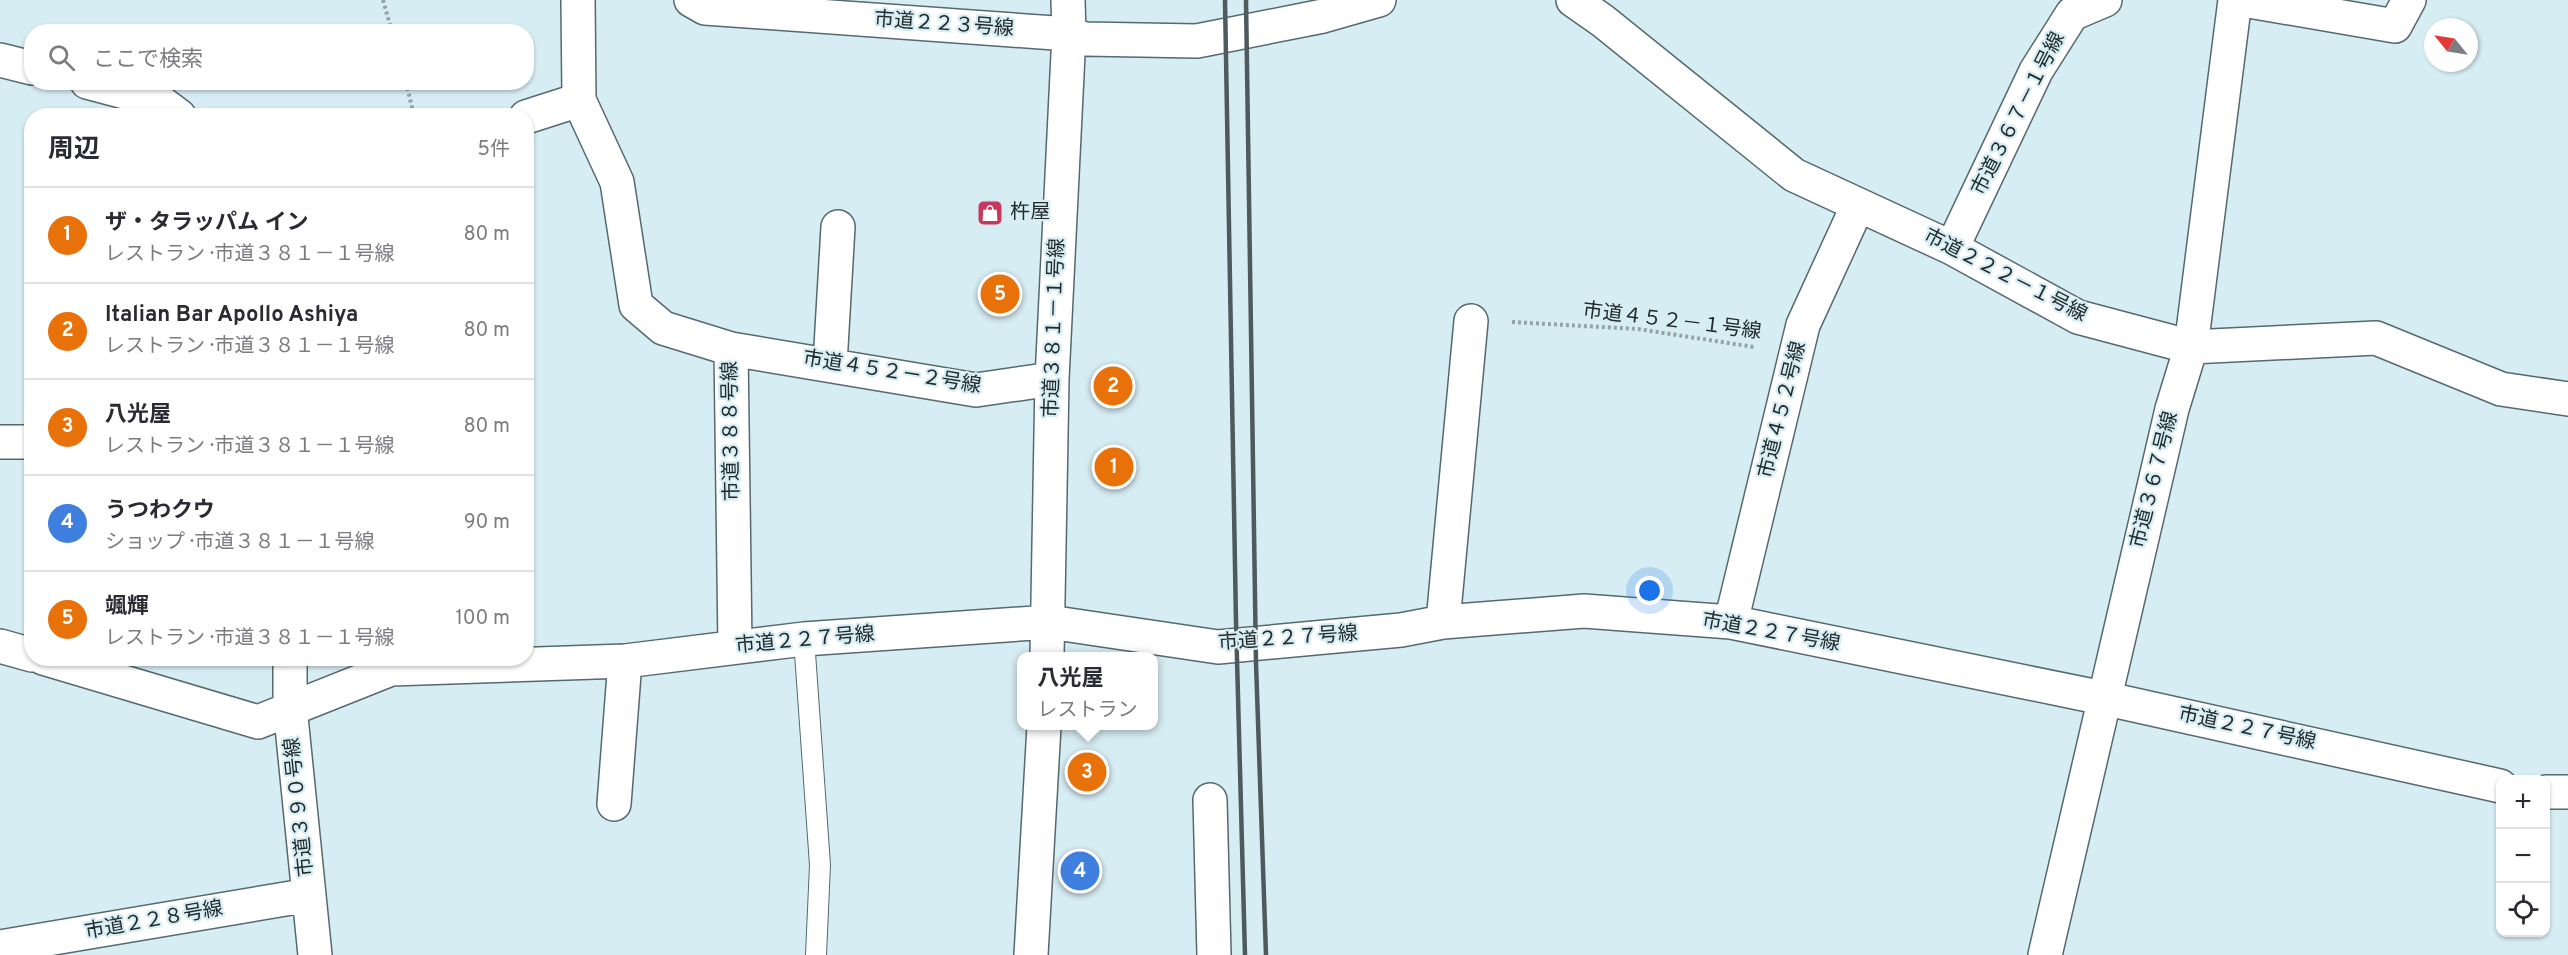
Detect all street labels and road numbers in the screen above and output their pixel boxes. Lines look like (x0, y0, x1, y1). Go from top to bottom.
street label: 市道２２３号線 (873, 7, 1015, 43)
street label: 市道３６７－１号線 (1967, 28, 2071, 200)
street label: 市道２２２－１号線 (1919, 224, 2091, 328)
street label: 市道３８１－１号線 (1039, 238, 1071, 418)
street label: 市道４５２－１号線 (1581, 298, 1763, 346)
street label: 市道４５２号線 (1753, 339, 1813, 481)
street label: 市道４５２－２号線 (801, 346, 983, 400)
street label: 市道３８８号線 (718, 361, 746, 501)
street label: 市道３６７号線 (2125, 409, 2185, 551)
street label: 市道２２７号線 (1700, 608, 1842, 658)
street label: 市道２２７号線 (1217, 621, 1359, 657)
street label: 市道２２７号線 (734, 622, 876, 660)
street label: 市道２２７号線 (2176, 702, 2318, 756)
street label: 市道３９０号線 (280, 736, 320, 878)
street label: 市道２２８号線 (83, 896, 225, 946)

